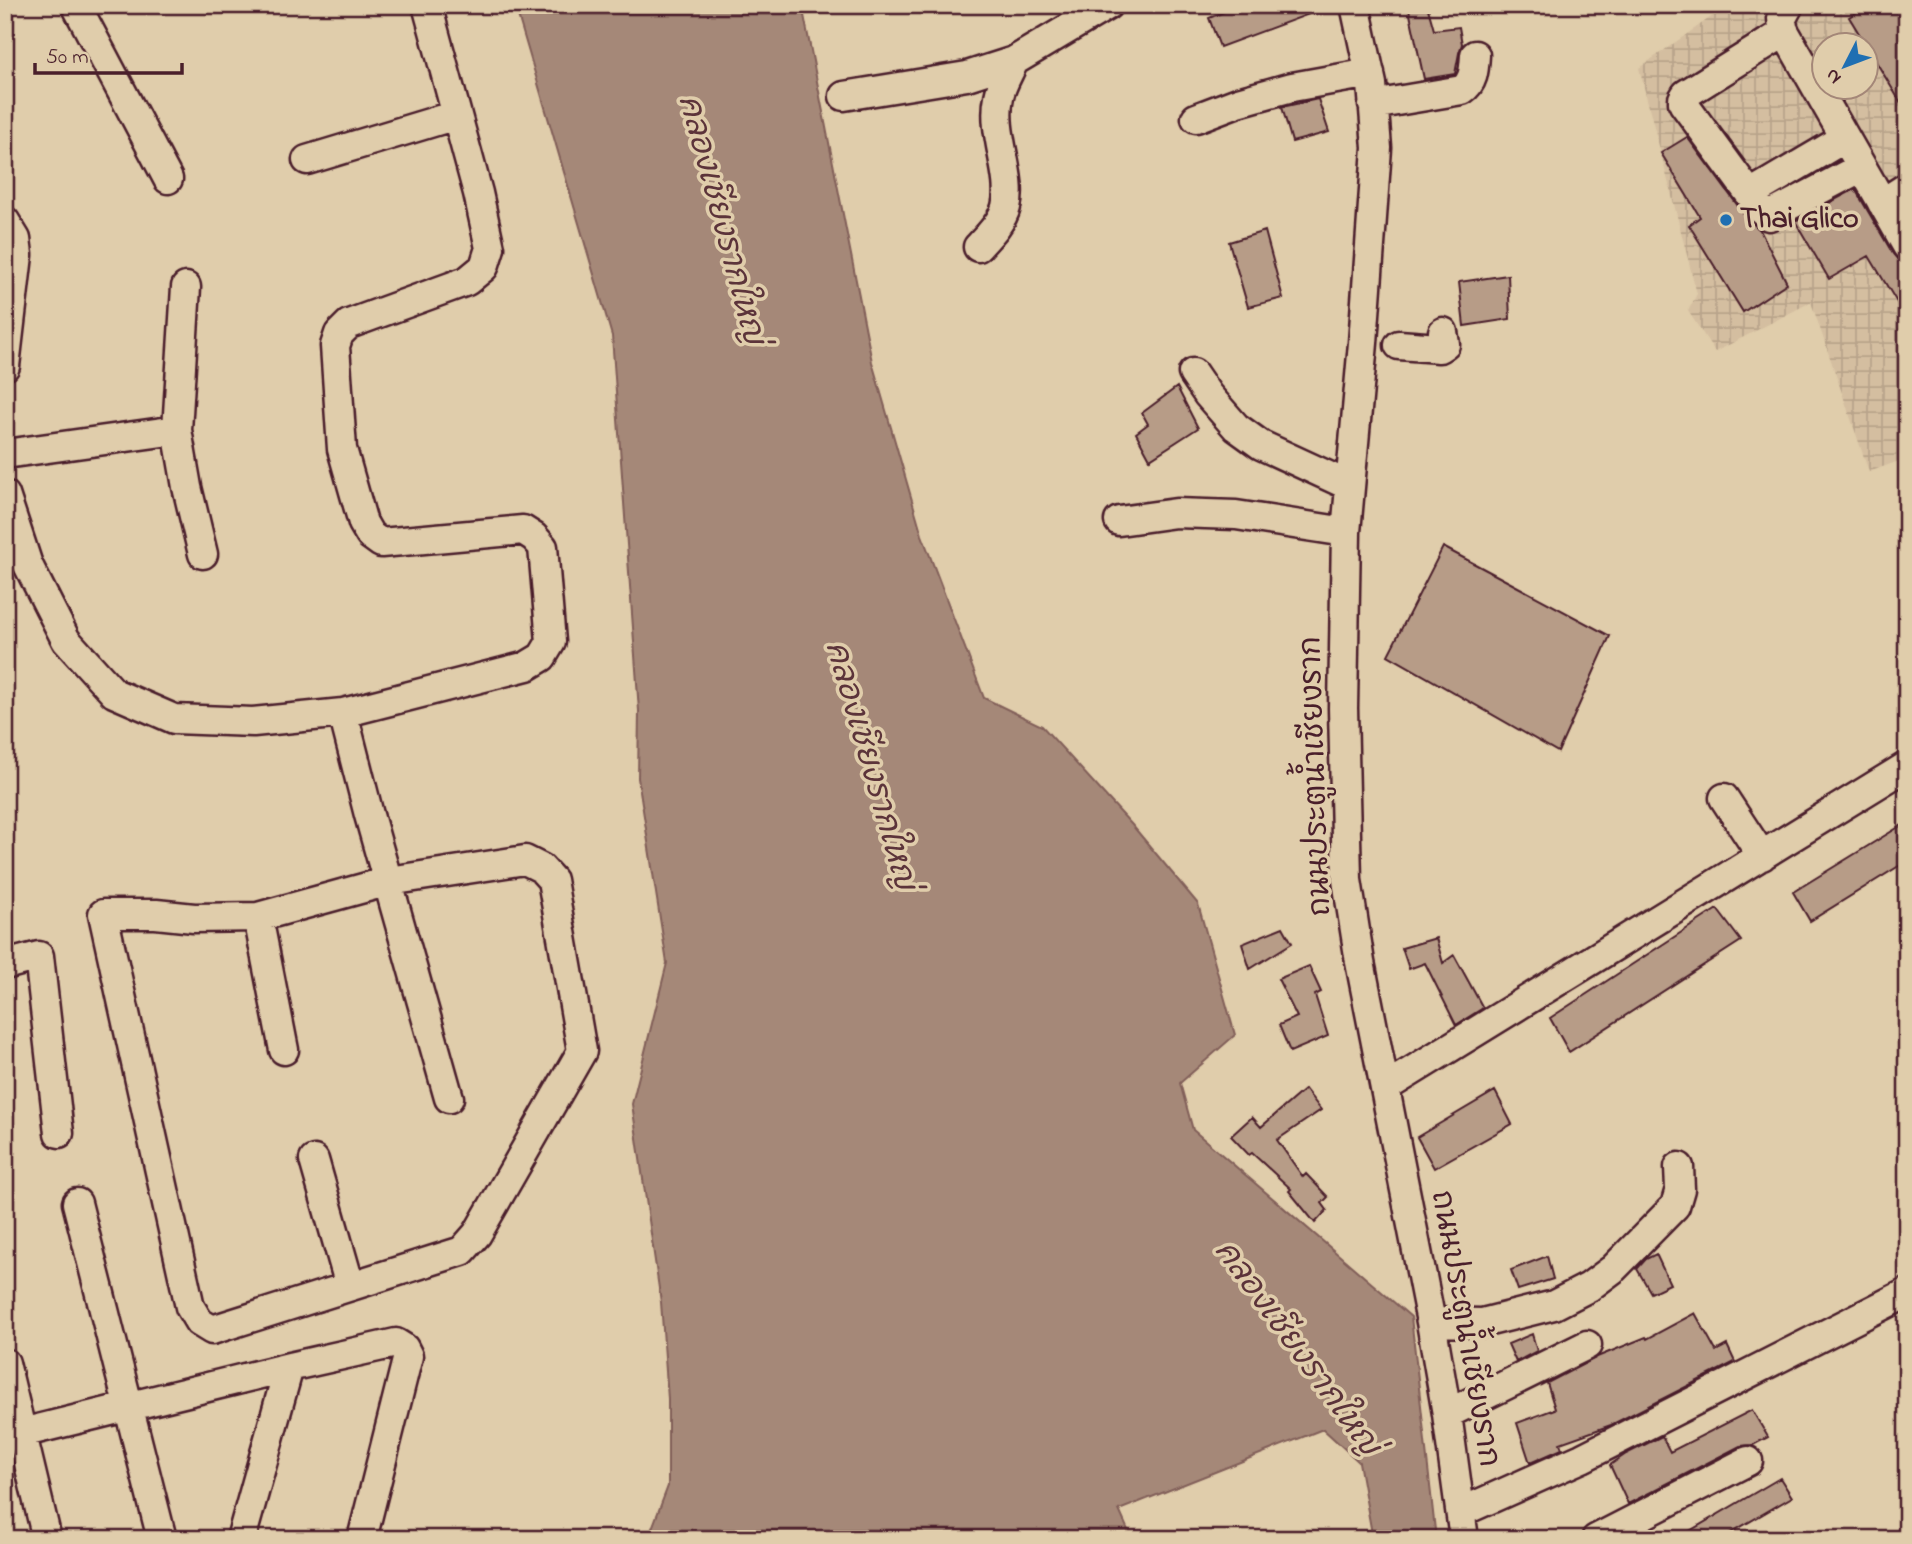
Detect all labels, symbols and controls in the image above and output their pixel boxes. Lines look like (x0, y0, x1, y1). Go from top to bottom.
scale bar (35, 32, 182, 76)
north arrow (1811, 32, 1881, 102)
text: 50 m (46, 43, 89, 73)
text: N (1820, 62, 1849, 90)
water label: คลองเชียงรากใหญ่ (664, 90, 778, 356)
place label: Thai Glico (1740, 198, 1859, 242)
marker: Thai Glico (1718, 212, 1734, 228)
street label: ถนนประตูน้ำเชียงราก (1281, 635, 1344, 917)
water label: คลองเชียงรากใหญ่ (811, 636, 930, 902)
street label: ถนนประตูน้ำเชียงราก (1418, 1186, 1519, 1471)
water label: คลองเชียงรากใหญ่ (1202, 1231, 1395, 1472)

